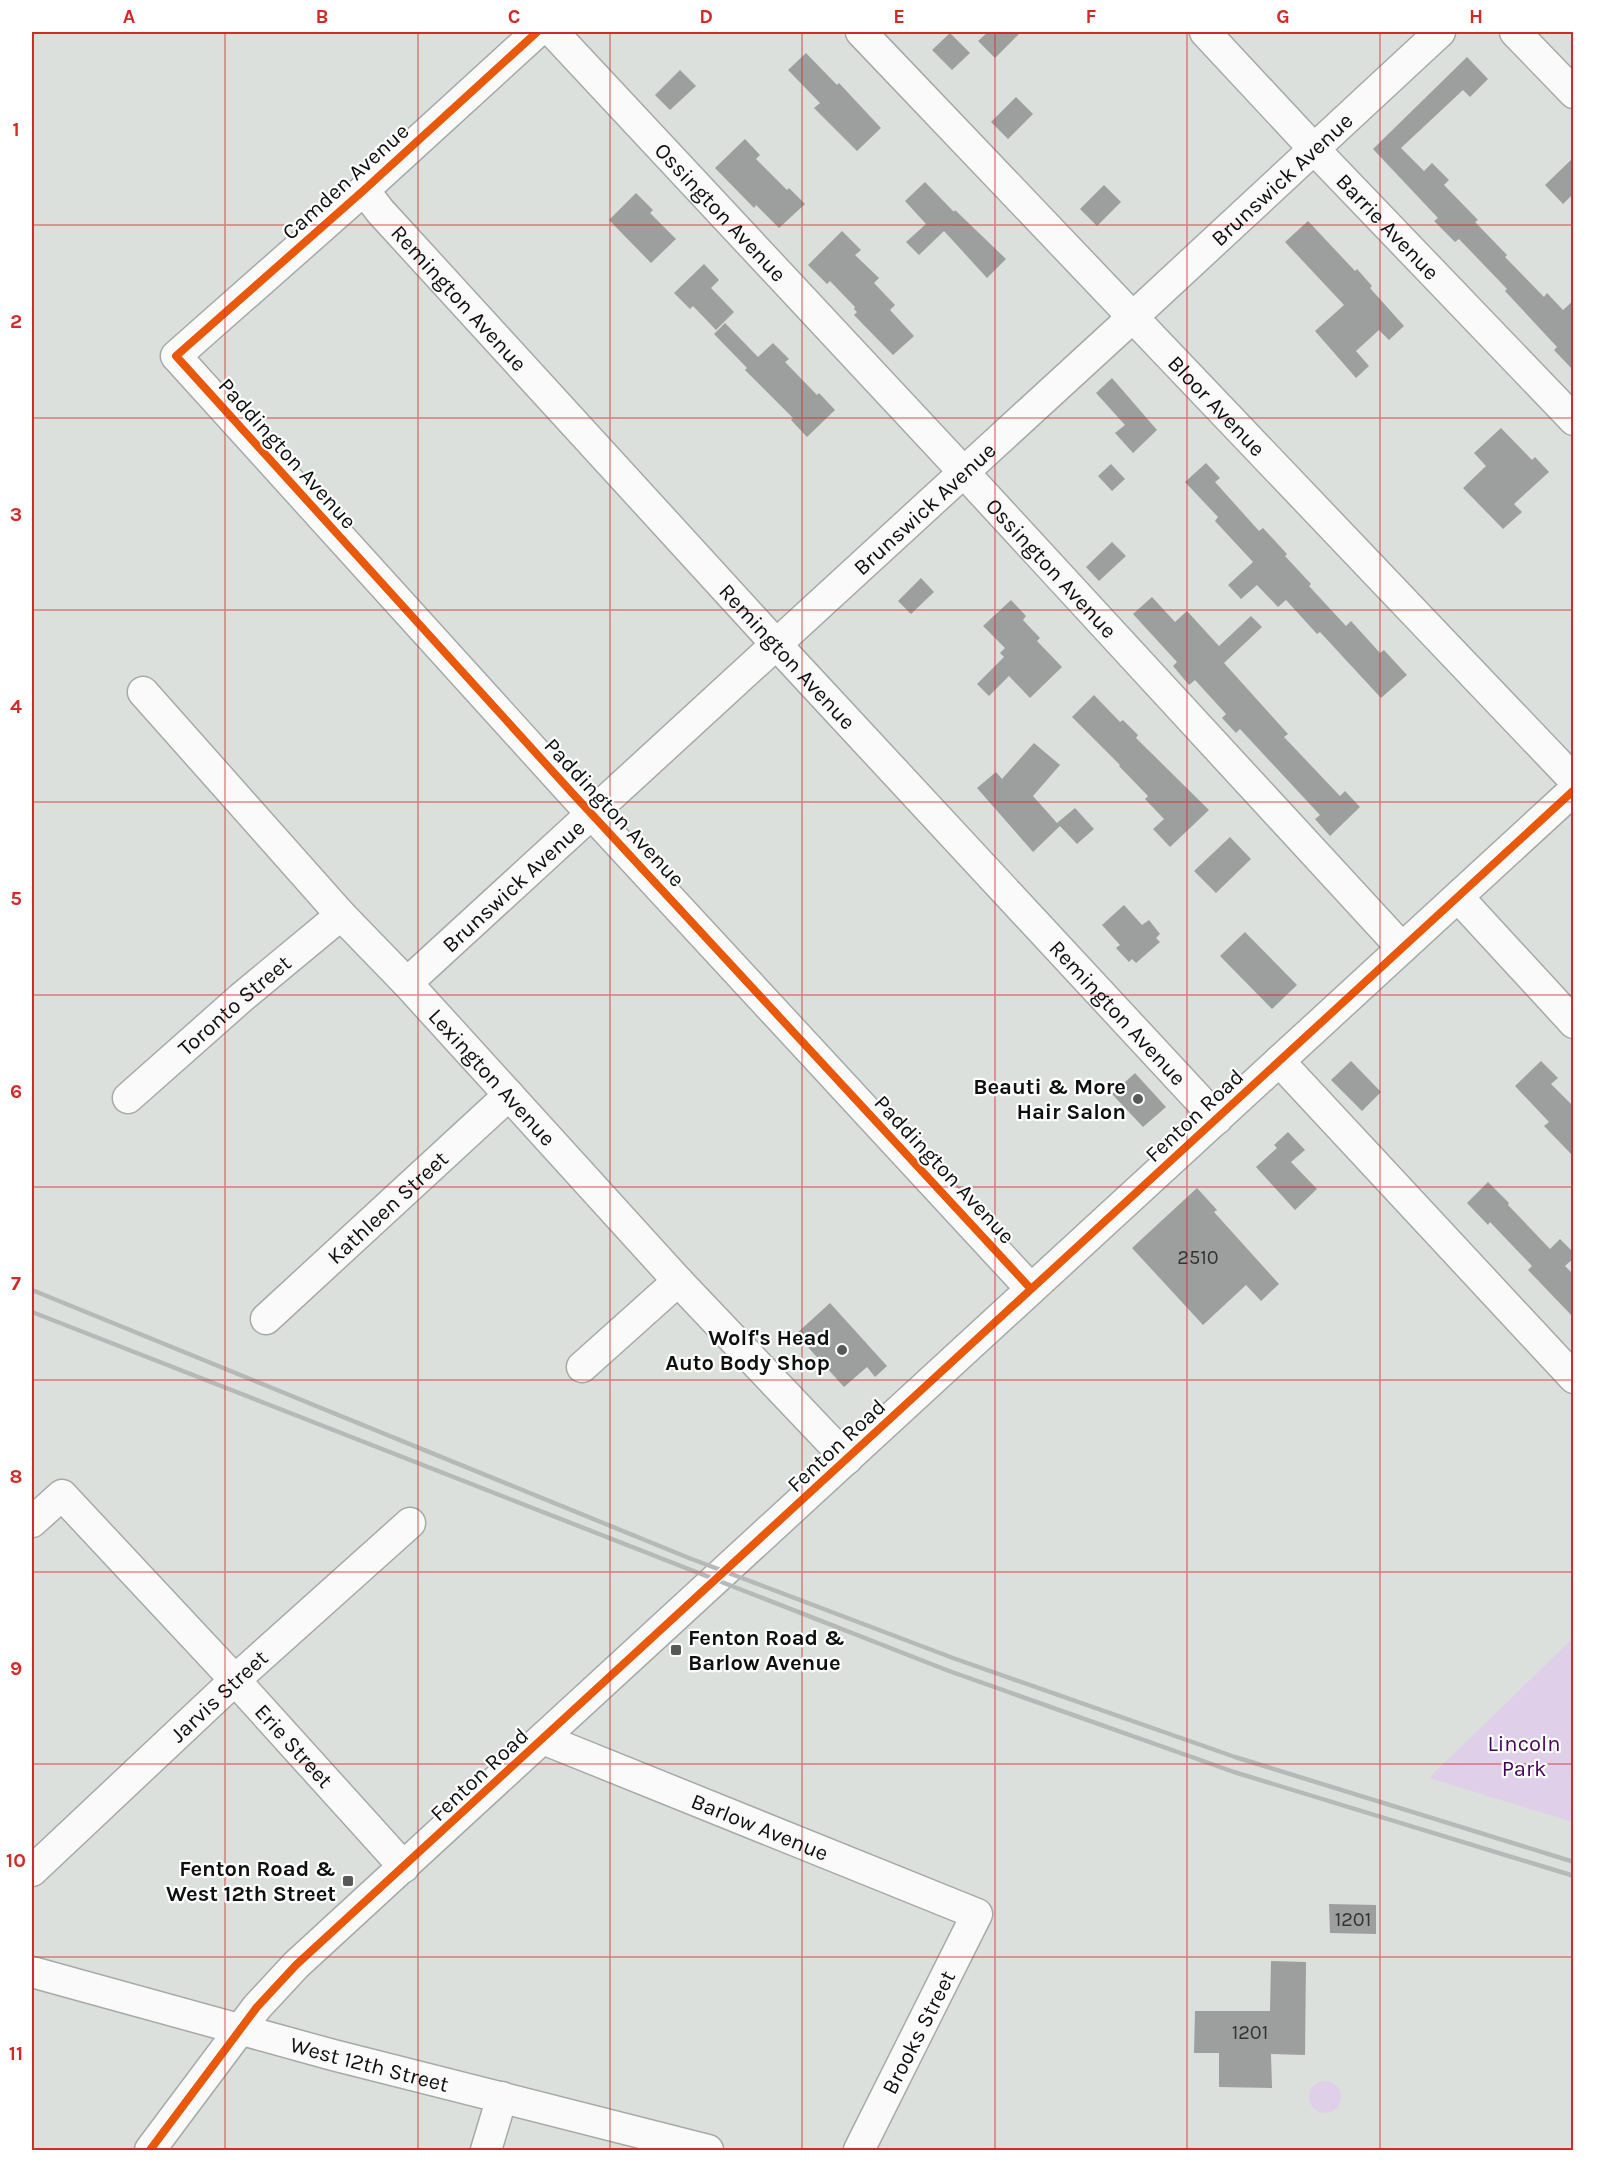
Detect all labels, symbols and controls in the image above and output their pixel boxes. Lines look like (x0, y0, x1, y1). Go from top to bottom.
text: A (123, 5, 136, 28)
text: B (316, 5, 328, 28)
text: C (508, 5, 520, 28)
text: D (699, 5, 713, 28)
text: E (893, 5, 905, 28)
text: F (1086, 5, 1097, 28)
text: G (1276, 5, 1290, 28)
text: H (1469, 5, 1483, 28)
street label: Brunswick Avenue (1206, 108, 1358, 252)
text: 1 (12, 118, 20, 141)
street label: Camden Avenue (277, 118, 414, 245)
street label: Ossington Avenue (649, 138, 791, 287)
street label: Barrie Avenue (1331, 168, 1444, 286)
street label: Remington Avenue (385, 220, 532, 377)
text: 2 (10, 310, 22, 333)
street label: Bloor Avenue (1162, 350, 1270, 462)
street label: Paddington Avenue (213, 373, 362, 534)
street label: Brunswick Avenue (848, 437, 1001, 581)
street label: Ossington Avenue (980, 493, 1122, 644)
text: 3 (10, 503, 22, 526)
street label: Remington Avenue (713, 579, 861, 735)
text: 4 (10, 695, 22, 718)
street label: Paddington Avenue (539, 733, 690, 892)
street label: Brunswick Avenue (437, 815, 590, 958)
text: 5 (10, 887, 22, 910)
street label: Remington Avenue (1044, 935, 1191, 1091)
street label: Toronto Street (173, 950, 296, 1062)
street label: Lexington Avenue (423, 1004, 561, 1152)
street label: Fenton Road (1140, 1064, 1249, 1168)
place label: Beauti & More Hair Salon (973, 1074, 1126, 1125)
text: 6 (10, 1080, 22, 1103)
street label: Paddington Avenue (869, 1090, 1020, 1249)
marker: Beauti & More Hair Salon (1131, 1092, 1145, 1106)
street label: Kathleen Street (322, 1146, 454, 1270)
house number: 2510 (1177, 1246, 1219, 1269)
text: 7 (11, 1272, 21, 1295)
place label: Wolf's Head Auto Body Shop (665, 1325, 830, 1376)
marker: Wolf's Head Auto Body Shop (835, 1343, 849, 1357)
street label: Fenton Road (782, 1394, 891, 1498)
text: 8 (10, 1465, 22, 1488)
place label: Fenton Road & Barlow Avenue (688, 1625, 845, 1676)
marker: Fenton Road & Barlow Avenue (669, 1643, 683, 1657)
street label: Jarvis Street (165, 1645, 274, 1748)
text: 9 (10, 1657, 22, 1680)
street label: Erie Street (249, 1699, 338, 1793)
street label: Fenton Road (425, 1723, 534, 1827)
park label: Lincoln Park (1488, 1731, 1560, 1782)
street label: Barlow Avenue (687, 1788, 832, 1867)
text: 10 (6, 1849, 26, 1872)
place label: Fenton Road & West 12th Street (166, 1856, 336, 1907)
marker: Fenton Road & West 12th Street (341, 1874, 355, 1888)
house number: 1201 (1335, 1908, 1371, 1931)
street label: Brooks Street (877, 1966, 961, 2099)
house number: 1201 (1232, 2021, 1268, 2044)
street label: West 12th Street (287, 2032, 451, 2098)
text: 11 (9, 2042, 23, 2065)

